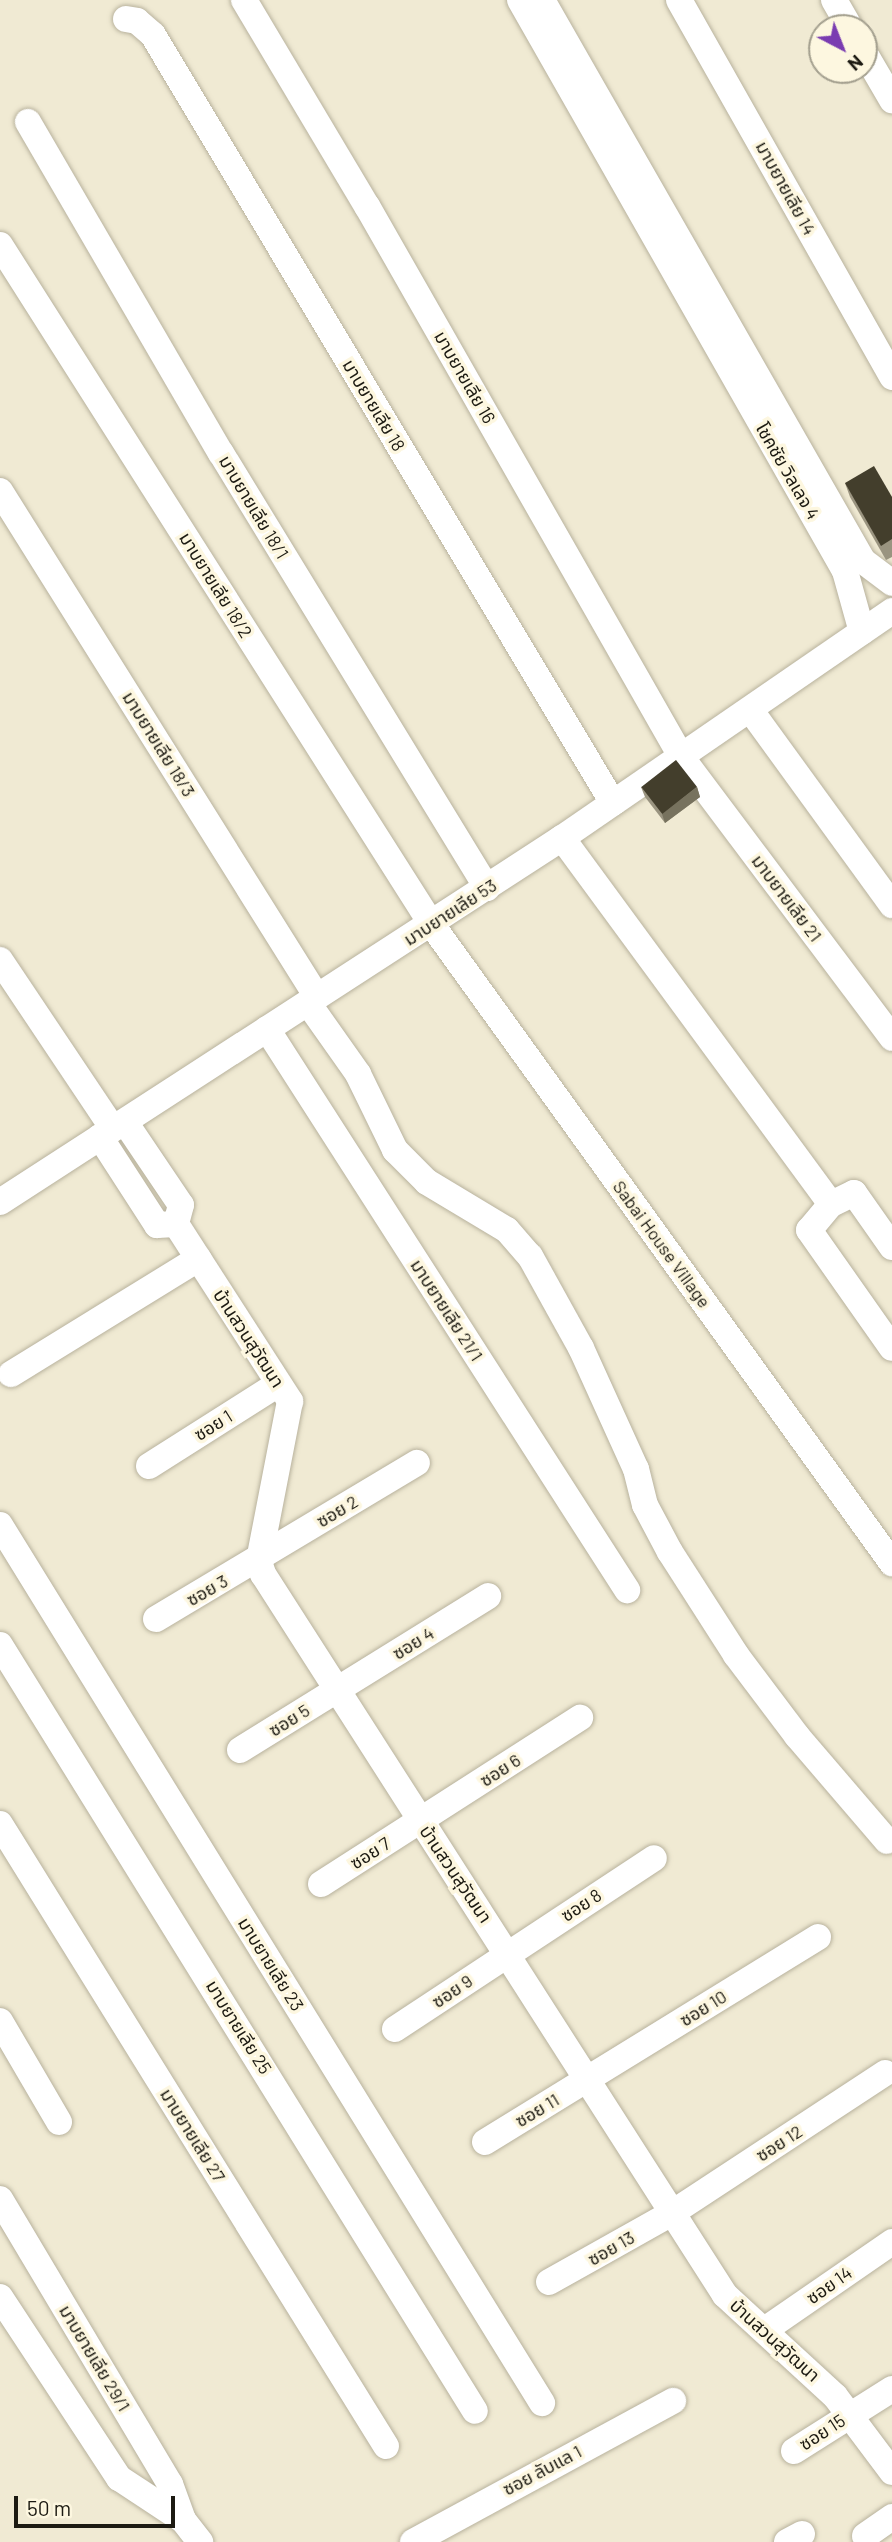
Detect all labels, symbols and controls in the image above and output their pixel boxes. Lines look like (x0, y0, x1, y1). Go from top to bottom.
north arrow (808, 14, 878, 84)
text: N (844, 51, 868, 76)
street label: มาบยายเลีย 14 (751, 137, 821, 239)
street label: มาบยายเลีย 16 (430, 327, 500, 427)
street label: มาบยายเลีย 18 (338, 355, 410, 455)
street label: โชคชัย วิลเลจ 4 (752, 419, 824, 523)
street label: มาบยายเลีย 18/1 (215, 451, 293, 563)
street label: มาบยายเลีย 18/2 (175, 528, 257, 642)
street label: มาบยายเลีย 18/3 (118, 687, 200, 801)
street label: มาบยายเลีย 21 (747, 850, 827, 946)
street label: มาบยายเลีย 53 (400, 874, 500, 950)
street label: Sabai House Village (609, 1176, 715, 1312)
street label: มาบยายเลีย 21/1 (406, 1255, 488, 1365)
street label: บ้านสวนสุวัฒนา (209, 1285, 289, 1391)
street label: ซอย 1 (190, 1405, 236, 1445)
street label: ซอย 2 (312, 1490, 362, 1532)
street label: ซอย 3 (183, 1570, 231, 1610)
street label: ซอย 4 (388, 1622, 438, 1664)
street label: ซอย 5 (265, 1699, 313, 1741)
street label: ซอย 6 (476, 1749, 524, 1791)
street label: บ้านสวนสุวัฒนา (415, 1821, 497, 1927)
street label: ซอย 7 (346, 1832, 394, 1874)
street label: ซอย 8 (557, 1884, 605, 1926)
street label: มาบยายเลีย 23 (234, 1913, 308, 2015)
street label: ซอย 9 (428, 1970, 476, 2012)
street label: มาบยายเลีย 25 (202, 1976, 276, 2078)
street label: ซอย 10 (676, 1985, 730, 2031)
street label: มาบยายเลีย 27 (156, 2084, 230, 2186)
street label: ซอย 11 (511, 2089, 563, 2131)
street label: ซอย 12 (752, 2120, 806, 2166)
street label: ซอย 13 (584, 2226, 638, 2270)
street label: ซอย 14 (802, 2262, 856, 2308)
street label: บ้านสวนสุวัฒนา (726, 2294, 824, 2386)
street label: มาบยายเลีย 29/1 (55, 2301, 135, 2415)
street label: ซอย 15 (795, 2409, 849, 2455)
street label: ซอย ลับแล 1 (499, 2440, 585, 2500)
scale bar (18, 2482, 178, 2526)
text: 50 m (27, 2495, 71, 2520)

